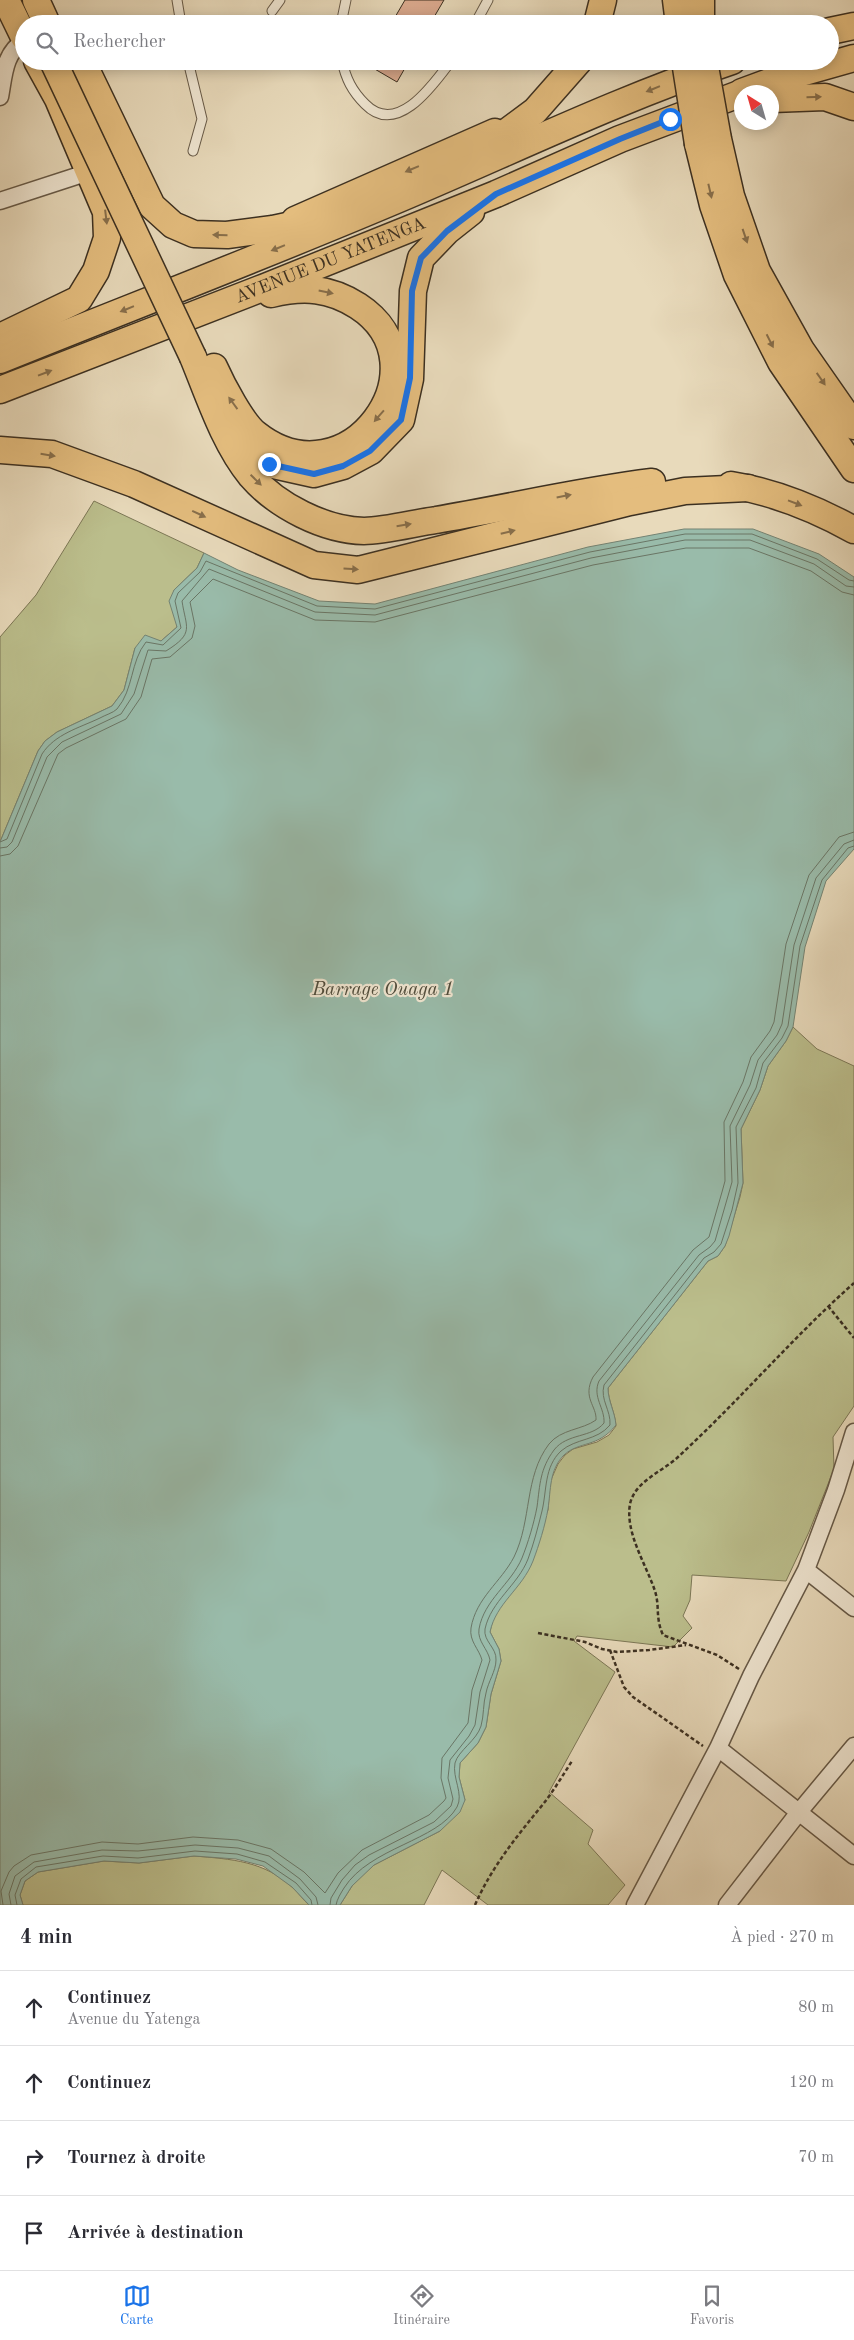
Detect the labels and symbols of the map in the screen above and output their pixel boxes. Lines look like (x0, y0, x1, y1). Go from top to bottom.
north arrow (734, 85, 779, 130)
one-way arrow (646, 86, 660, 94)
one-way arrow (806, 93, 822, 101)
route start (659, 108, 682, 131)
one-way arrow (405, 165, 419, 173)
one-way arrow (706, 184, 714, 199)
one-way arrow (102, 210, 110, 226)
street label: AVENUE DU YATENGA (233, 214, 429, 307)
one-way arrow (741, 229, 749, 244)
one-way arrow (211, 230, 227, 238)
one-way arrow (271, 245, 285, 253)
one-way arrow (318, 288, 333, 296)
one-way arrow (119, 305, 134, 313)
one-way arrow (766, 334, 774, 348)
one-way arrow (38, 368, 53, 376)
one-way arrow (816, 372, 826, 386)
one-way arrow (228, 396, 238, 410)
one-way arrow (373, 410, 384, 423)
one-way arrow (41, 451, 57, 459)
route end (258, 453, 281, 476)
one-way arrow (250, 474, 262, 486)
one-way arrow (556, 491, 572, 499)
one-way arrow (788, 499, 803, 507)
one-way arrow (192, 510, 206, 518)
one-way arrow (396, 520, 412, 528)
one-way arrow (501, 528, 516, 536)
one-way arrow (343, 565, 359, 573)
water label: Barrage Ouaga 1 (311, 981, 454, 1000)

